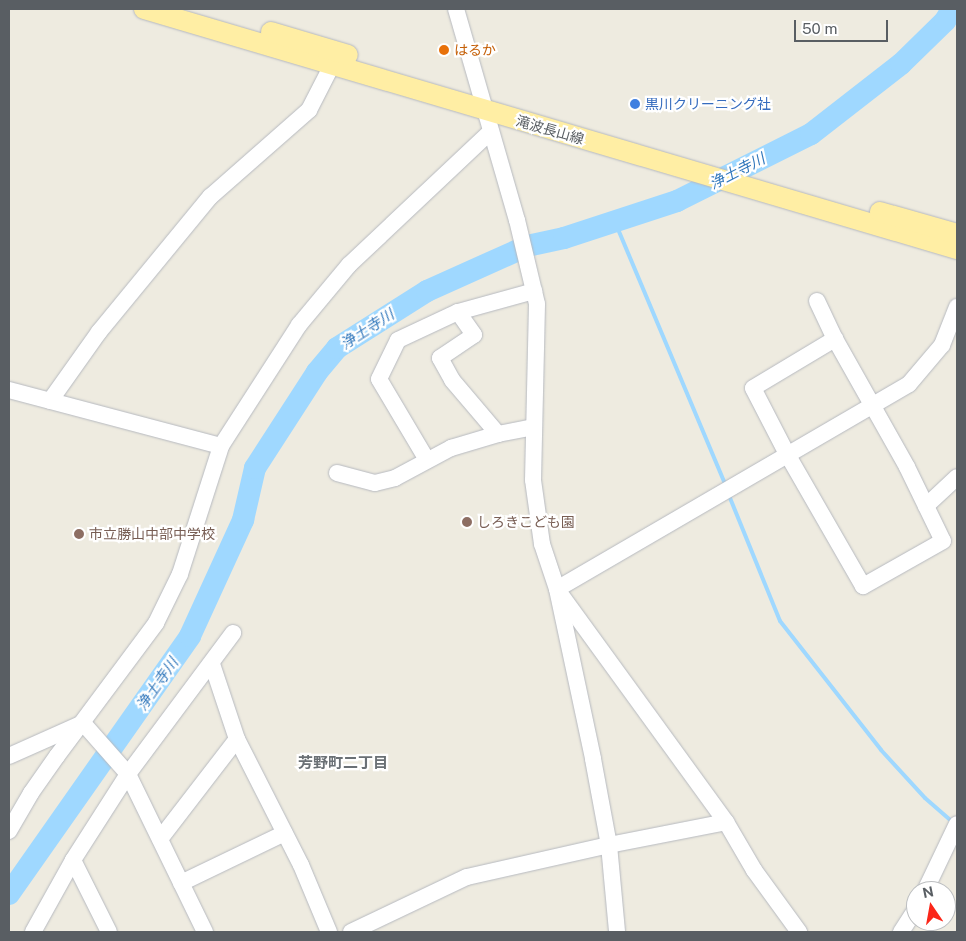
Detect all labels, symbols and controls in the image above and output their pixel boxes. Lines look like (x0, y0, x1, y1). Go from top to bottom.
scale bar (796, 10, 890, 42)
text: 50 m (802, 20, 837, 37)
place label: はるか (454, 42, 496, 58)
marker: はるか (438, 44, 450, 56)
place label: 黒川クリーニング社 (645, 96, 771, 112)
marker: 黒川クリーニング社 (629, 98, 641, 110)
street label: 滝波長山線 (514, 112, 586, 148)
water label: 浄土寺川 (706, 149, 768, 193)
water label: 浄土寺川 (337, 305, 397, 353)
place label: しろきこども園 (477, 514, 575, 530)
marker: しろきこども園 (461, 516, 473, 528)
place label: 市立勝山中部中学校 (89, 526, 215, 542)
marker: 市立勝山中部中学校 (73, 528, 85, 540)
water label: 浄土寺川 (132, 654, 182, 714)
district label: 芳野町二丁目 (298, 754, 388, 772)
north arrow (906, 881, 956, 931)
text: N (921, 883, 935, 901)

